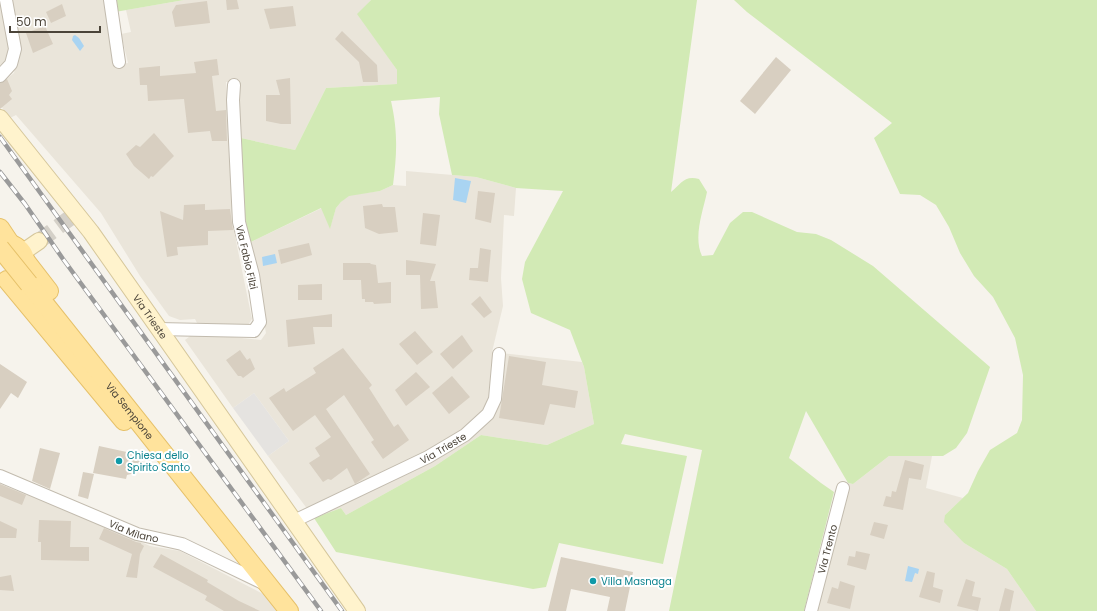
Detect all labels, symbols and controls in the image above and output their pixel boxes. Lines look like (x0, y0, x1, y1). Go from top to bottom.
scale bar (10, 8, 100, 34)
text: 50 m (16, 13, 47, 30)
street label: Via Fabio Filzi (232, 223, 261, 291)
street label: Via Trieste (129, 291, 171, 342)
street label: Via Sempione (102, 379, 157, 443)
street label: Via Trieste (418, 429, 469, 468)
place label: Chiesa dello Spirito Santo (127, 448, 190, 475)
marker: Chiesa dello Spirito Santo (114, 456, 124, 466)
street label: Via Milano (107, 516, 160, 547)
street label: Via Trento (814, 523, 841, 576)
place label: Villa Masnaga (601, 574, 672, 589)
marker: Villa Masnaga (588, 576, 598, 586)

